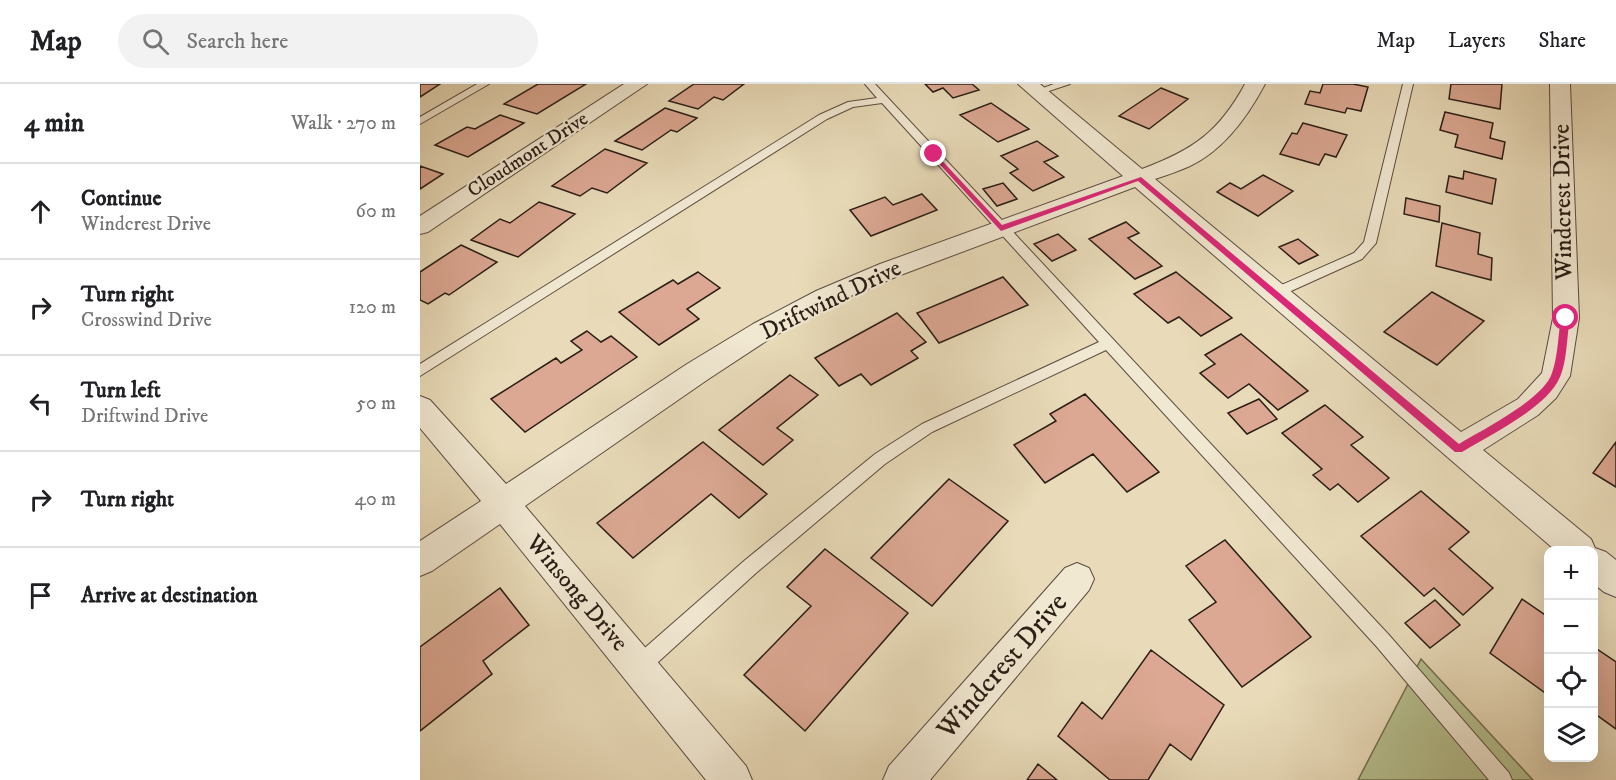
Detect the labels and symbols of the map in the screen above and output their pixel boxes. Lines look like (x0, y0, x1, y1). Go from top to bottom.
street label: Cloudmont Drive (463, 107, 593, 203)
street label: Windcrest Drive (1547, 124, 1579, 281)
route end (920, 140, 946, 166)
street label: Driftwind Drive (756, 253, 906, 347)
route start (1552, 304, 1578, 330)
street label: Winsong Drive (519, 528, 635, 658)
street label: Windcrest Drive (928, 586, 1075, 747)

